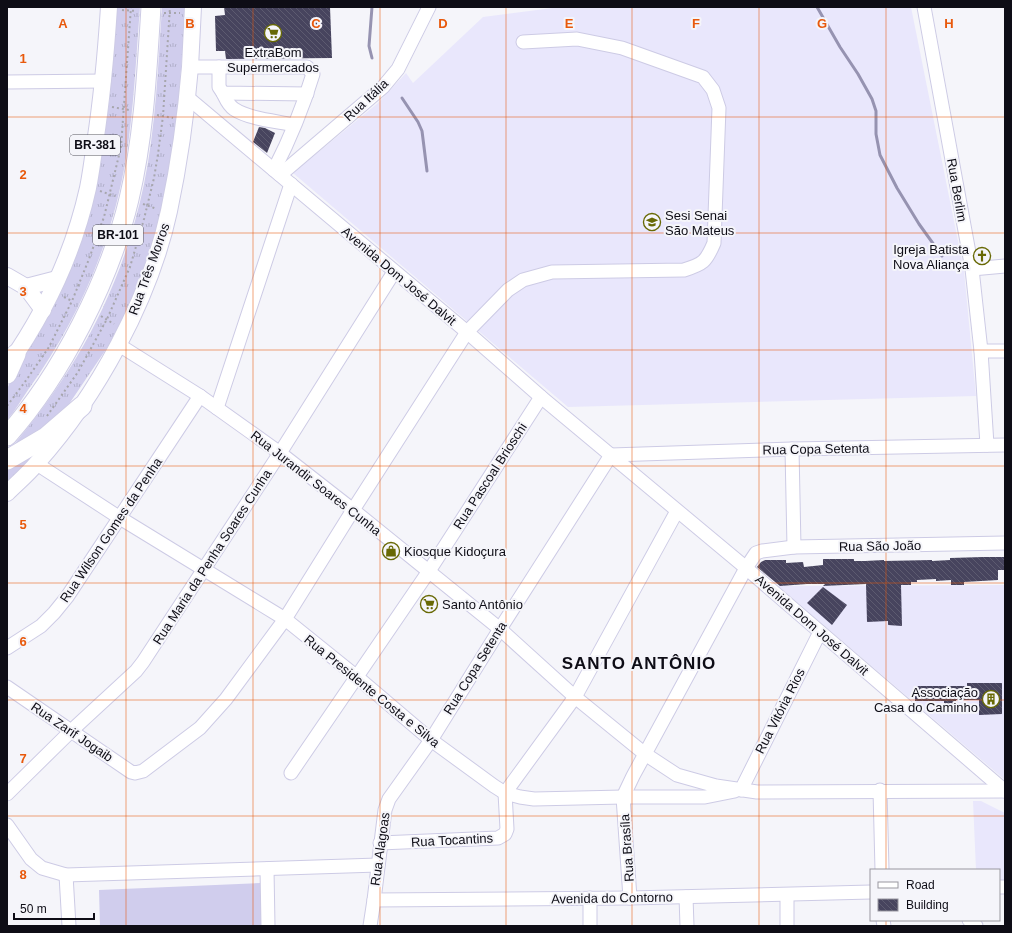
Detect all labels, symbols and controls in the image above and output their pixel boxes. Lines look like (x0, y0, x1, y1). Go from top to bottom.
text: A (58, 16, 68, 31)
text: B (185, 16, 195, 31)
text: C (311, 16, 321, 31)
text: D (438, 16, 448, 31)
text: E (565, 16, 574, 31)
text: F (692, 16, 700, 31)
text: G (817, 16, 827, 31)
text: H (944, 16, 954, 31)
supermarket icon: ExtraBom Supermercados (263, 23, 283, 43)
place label: ExtraBom Supermercados (227, 45, 319, 75)
text: 1 (19, 51, 27, 66)
street label: Rua Itália (341, 75, 392, 124)
road number: BR-381 (70, 135, 120, 155)
street label: Rua Berlim (944, 157, 970, 223)
text: 2 (19, 167, 27, 182)
place label: Sesi Senai São Mateus (665, 208, 735, 238)
school or university icon: Sesi Senai São Mateus (642, 212, 662, 232)
street label: Rua Três Morros (125, 220, 173, 317)
street label: Avenida Dom José Dalvit (339, 224, 460, 329)
road number: BR-101 (93, 225, 143, 245)
place label: Igreja Batista Nova Aliança (893, 242, 970, 272)
church icon: Igreja Batista Nova Aliança (972, 246, 992, 266)
text: 3 (19, 284, 27, 299)
text: 4 (19, 401, 27, 416)
street label: Rua Pascoal Brioschi (450, 420, 530, 532)
street label: Rua Jurandir Soares Cunha (248, 427, 385, 539)
street label: Rua Copa Setenta (762, 441, 870, 457)
street label: Rua Wilson Gomes da Penha (57, 454, 166, 605)
street label: Rua Maria da Penha Soares Cunha (150, 466, 275, 647)
text: 5 (19, 517, 27, 532)
street label: Rua São João (839, 538, 921, 554)
shop icon: Kiosque Kidoçura (381, 541, 401, 561)
place label: Kiosque Kidoçura (404, 544, 507, 559)
street label: Avenida Dom José Dalvit (752, 572, 872, 678)
supermarket icon: Santo Antônio (419, 594, 439, 614)
place label: Santo Antônio (442, 597, 523, 612)
street label: Rua Copa Setenta (440, 618, 510, 717)
street label: Rua Presidente Costa e Silva (301, 632, 443, 751)
text: 6 (19, 634, 27, 649)
district label: SANTO ANTÔNIO (562, 654, 716, 673)
street label: Rua Vitória Rios (752, 665, 808, 756)
place label: Associação Casa do Caminho (874, 685, 978, 715)
building icon: Associação Casa do Caminho (981, 689, 1001, 709)
street label: Rua Zarif Jogaib (28, 699, 116, 765)
text: 7 (19, 751, 27, 766)
street label: Rua Alagoas (367, 811, 393, 887)
street label: Rua Brasíla (617, 813, 637, 882)
street label: Rua Tocantins (411, 830, 494, 850)
text: 8 (19, 867, 27, 882)
legend (870, 869, 1000, 921)
text: Road (906, 878, 935, 892)
street label: Avenida do Contorno (551, 889, 673, 907)
scale bar (14, 895, 94, 921)
text: Building (906, 898, 949, 912)
text: 50 m (20, 902, 47, 916)

